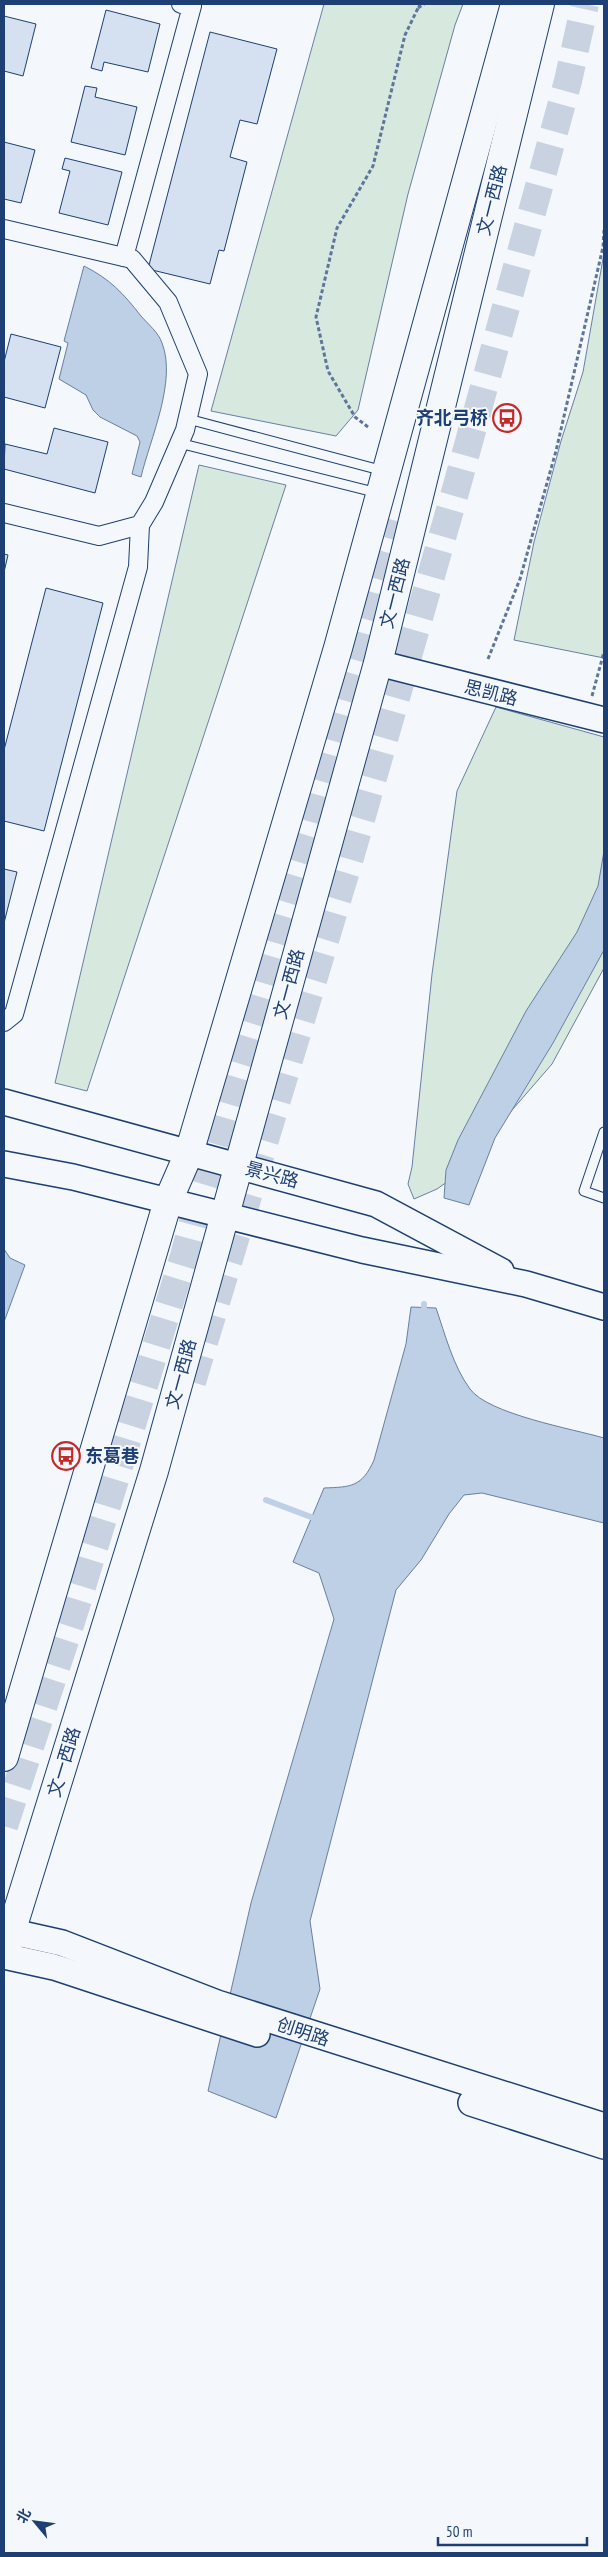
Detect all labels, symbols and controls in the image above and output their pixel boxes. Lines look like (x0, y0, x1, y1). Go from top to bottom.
street label: 文一西路 (472, 162, 511, 238)
bus stop icon: 齐北弓桥 (492, 403, 522, 433)
place label: 齐北弓桥 (416, 406, 488, 429)
street label: 文一西路 (375, 555, 414, 631)
street label: 思凯路 (462, 675, 520, 710)
street label: 文一西路 (268, 946, 309, 1022)
street label: 景兴路 (243, 1156, 301, 1193)
street label: 文一西路 (160, 1336, 201, 1412)
bus stop icon: 东葛巷 (51, 1441, 81, 1471)
place label: 东葛巷 (85, 1444, 139, 1467)
street label: 文一西路 (42, 1724, 85, 1800)
street label: 创明路 (274, 2012, 332, 2051)
north arrow (10, 2497, 60, 2547)
text: 北 (12, 2505, 35, 2526)
scale bar (438, 2514, 587, 2546)
text: 50 m (446, 2522, 472, 2541)

